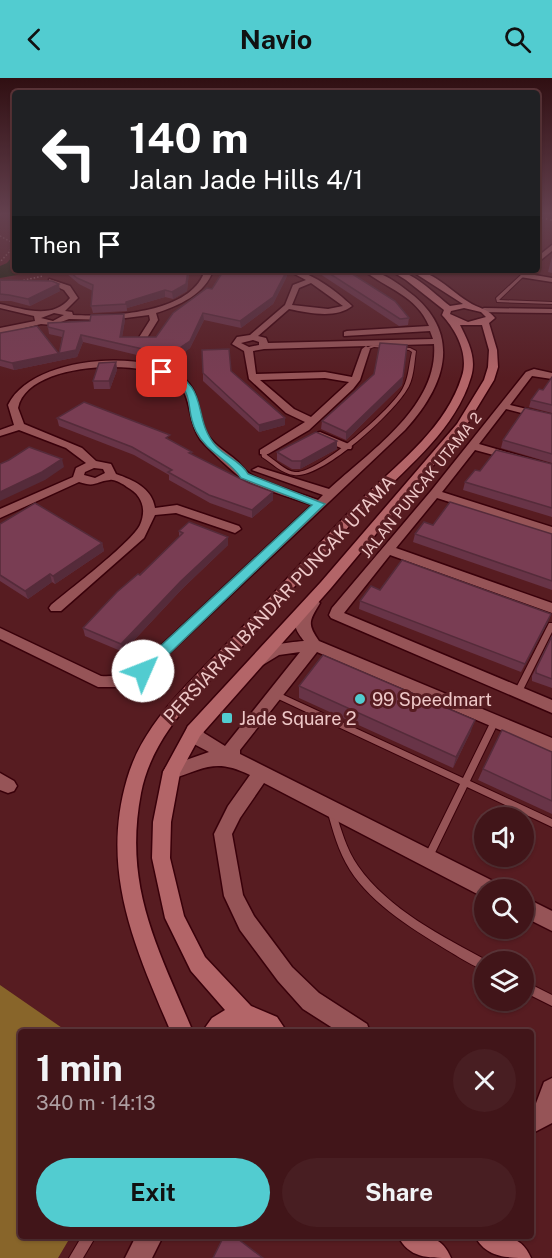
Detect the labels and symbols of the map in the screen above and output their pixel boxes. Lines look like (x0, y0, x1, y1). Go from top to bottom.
pin (136, 346, 187, 397)
street label: JALAN PUNCAK UTAMA 2 (357, 409, 485, 561)
street label: PERSIARAN BANDAR PUNCAK UTAMA (159, 471, 399, 727)
position arrow (111, 639, 175, 703)
place label: 99 Speedmart (372, 689, 492, 710)
marker: 99 Speedmart (353, 692, 367, 706)
place label: Jade Square 2 (239, 708, 356, 729)
marker: Jade Square 2 (220, 711, 234, 725)

